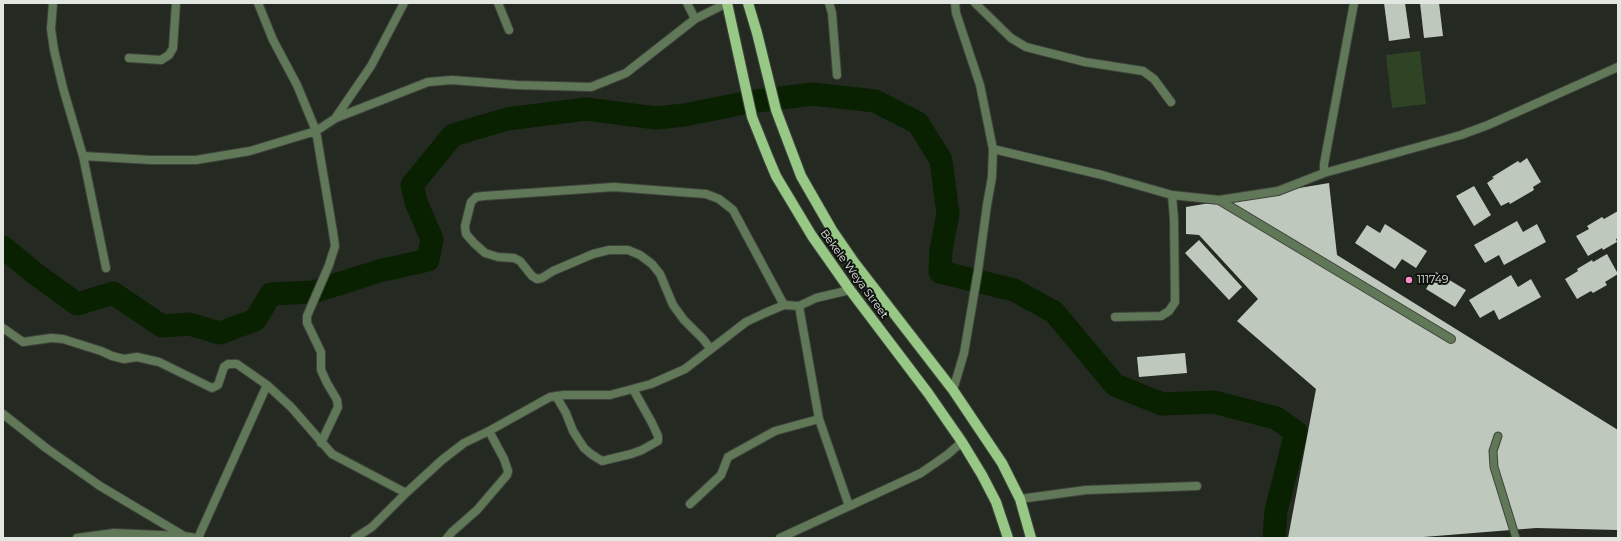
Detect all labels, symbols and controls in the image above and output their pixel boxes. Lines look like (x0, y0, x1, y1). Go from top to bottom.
street label: Bekele Weya Street (817, 227, 891, 321)
place label: 111749 (1417, 273, 1449, 287)
marker: 111749 (1404, 275, 1414, 285)

